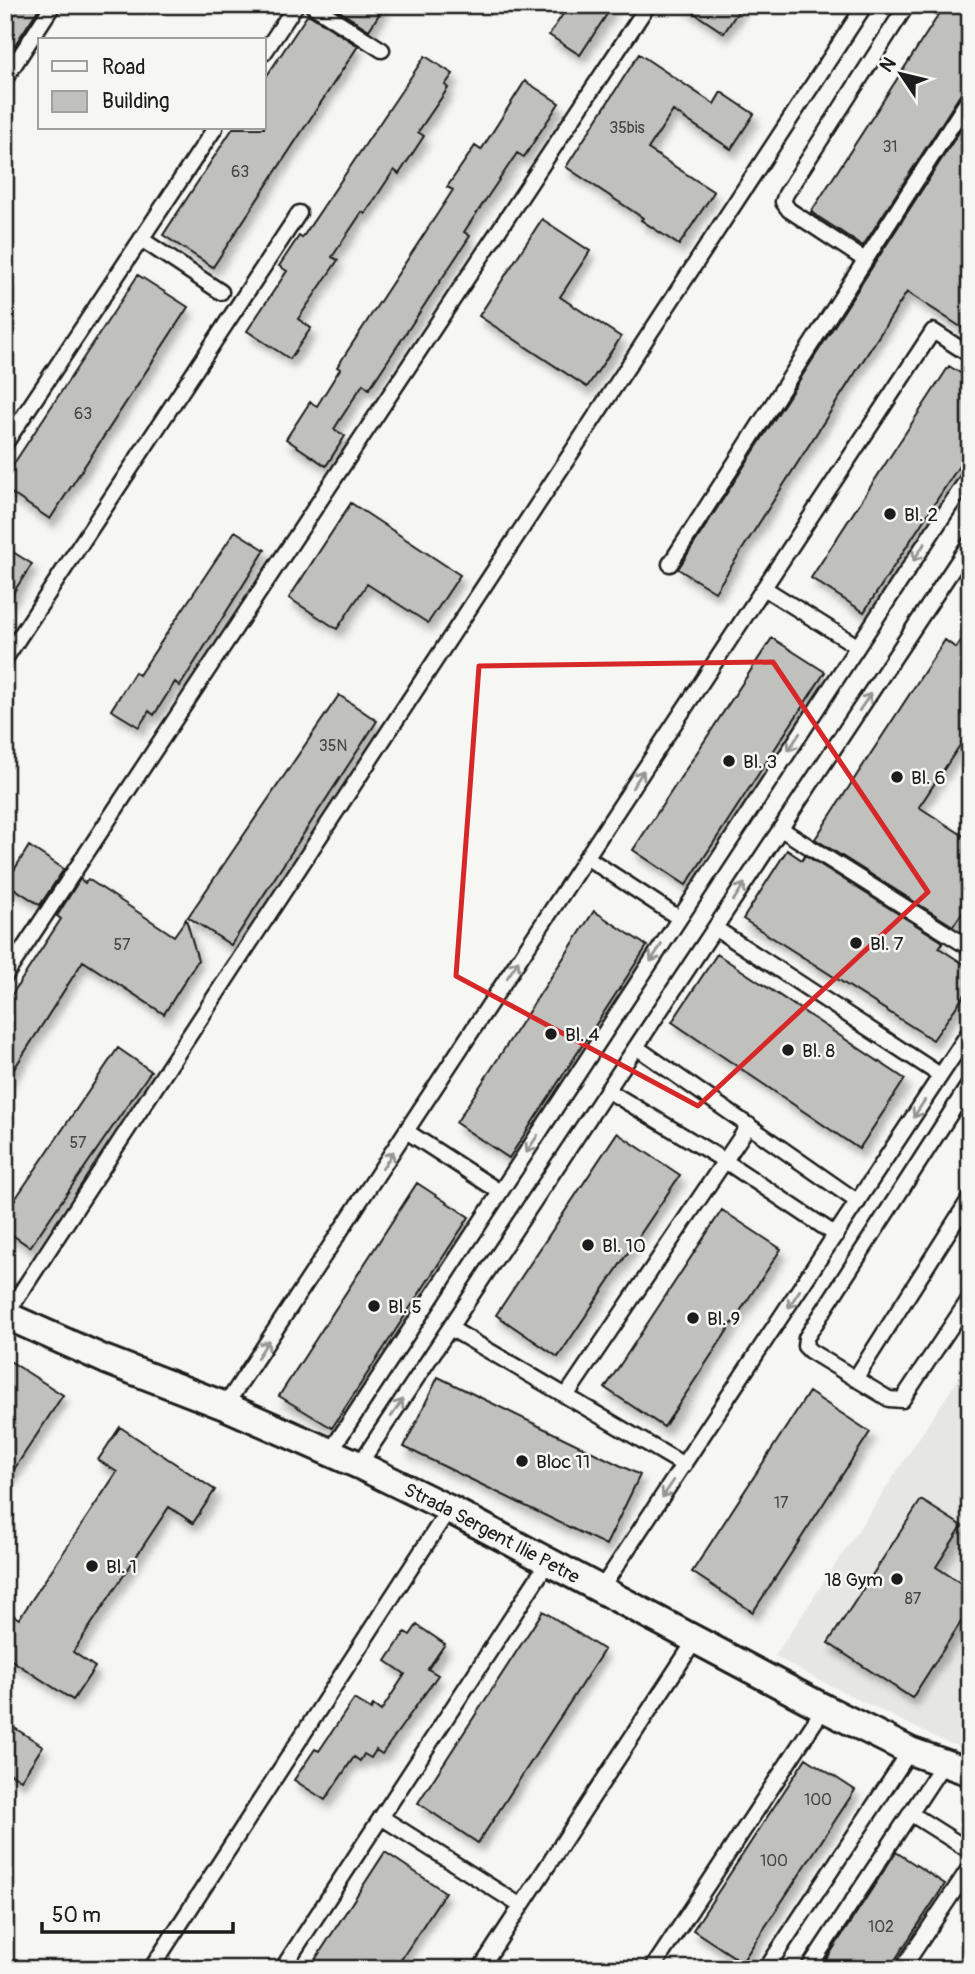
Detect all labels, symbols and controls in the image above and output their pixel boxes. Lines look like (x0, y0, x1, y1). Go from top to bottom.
legend (38, 38, 266, 130)
north arrow (866, 38, 936, 108)
text: N (874, 53, 901, 77)
text: Road (102, 54, 146, 81)
text: Building (102, 88, 169, 115)
house number: 35bis (609, 118, 645, 138)
house number: 31 (882, 137, 898, 157)
house number: 63 (231, 162, 249, 182)
house number: 63 (74, 404, 92, 424)
place label: Bl. 2 (904, 503, 938, 527)
marker: Bl. 2 (882, 506, 898, 522)
one-way arrow (912, 542, 926, 561)
one-way arrow (857, 693, 872, 712)
one-way arrow (787, 732, 801, 752)
house number: 35N (319, 736, 347, 756)
place label: Bl. 3 (743, 750, 777, 774)
marker: Bl. 3 (721, 753, 737, 769)
place label: Bl. 6 (911, 766, 946, 790)
marker: Bl. 6 (889, 769, 905, 785)
one-way arrow (631, 770, 645, 790)
one-way arrow (732, 882, 746, 902)
place label: Bl. 7 (870, 932, 904, 956)
house number: 57 (113, 935, 131, 955)
marker: Bl. 7 (848, 935, 864, 951)
one-way arrow (649, 943, 663, 963)
one-way arrow (506, 960, 520, 980)
place label: Bl. 4 (565, 1023, 600, 1047)
marker: Bl. 4 (543, 1026, 559, 1042)
place label: Bl. 8 (802, 1039, 835, 1063)
marker: Bl. 8 (780, 1042, 796, 1058)
one-way arrow (911, 1098, 925, 1118)
house number: 57 (69, 1133, 87, 1153)
one-way arrow (524, 1133, 538, 1153)
one-way arrow (381, 1150, 395, 1170)
place label: Bl. 10 (602, 1234, 646, 1258)
marker: Bl. 10 (580, 1237, 596, 1253)
one-way arrow (786, 1289, 801, 1308)
place label: Bl. 5 (388, 1295, 422, 1319)
marker: Bl. 5 (366, 1298, 382, 1314)
place label: Bl. 9 (707, 1307, 740, 1331)
marker: Bl. 9 (685, 1310, 701, 1326)
one-way arrow (256, 1340, 270, 1360)
one-way arrow (390, 1399, 404, 1418)
place label: Bloc 11 (536, 1450, 590, 1474)
marker: Bloc 11 (514, 1453, 530, 1469)
street label: Strada Sergent Ilie Petre (400, 1478, 584, 1590)
one-way arrow (661, 1478, 675, 1498)
house number: 17 (774, 1493, 789, 1513)
place label: Bl. 1 (106, 1555, 137, 1579)
marker: Bl. 1 (84, 1558, 100, 1574)
place label: 18 Gym (824, 1568, 883, 1592)
marker: 18 Gym (889, 1571, 905, 1587)
house number: 87 (905, 1589, 922, 1609)
house number: 100 (804, 1790, 832, 1810)
house number: 100 (760, 1851, 788, 1871)
scale bar (42, 1890, 233, 1934)
text: 50 m (52, 1902, 101, 1929)
house number: 102 (868, 1917, 894, 1937)

